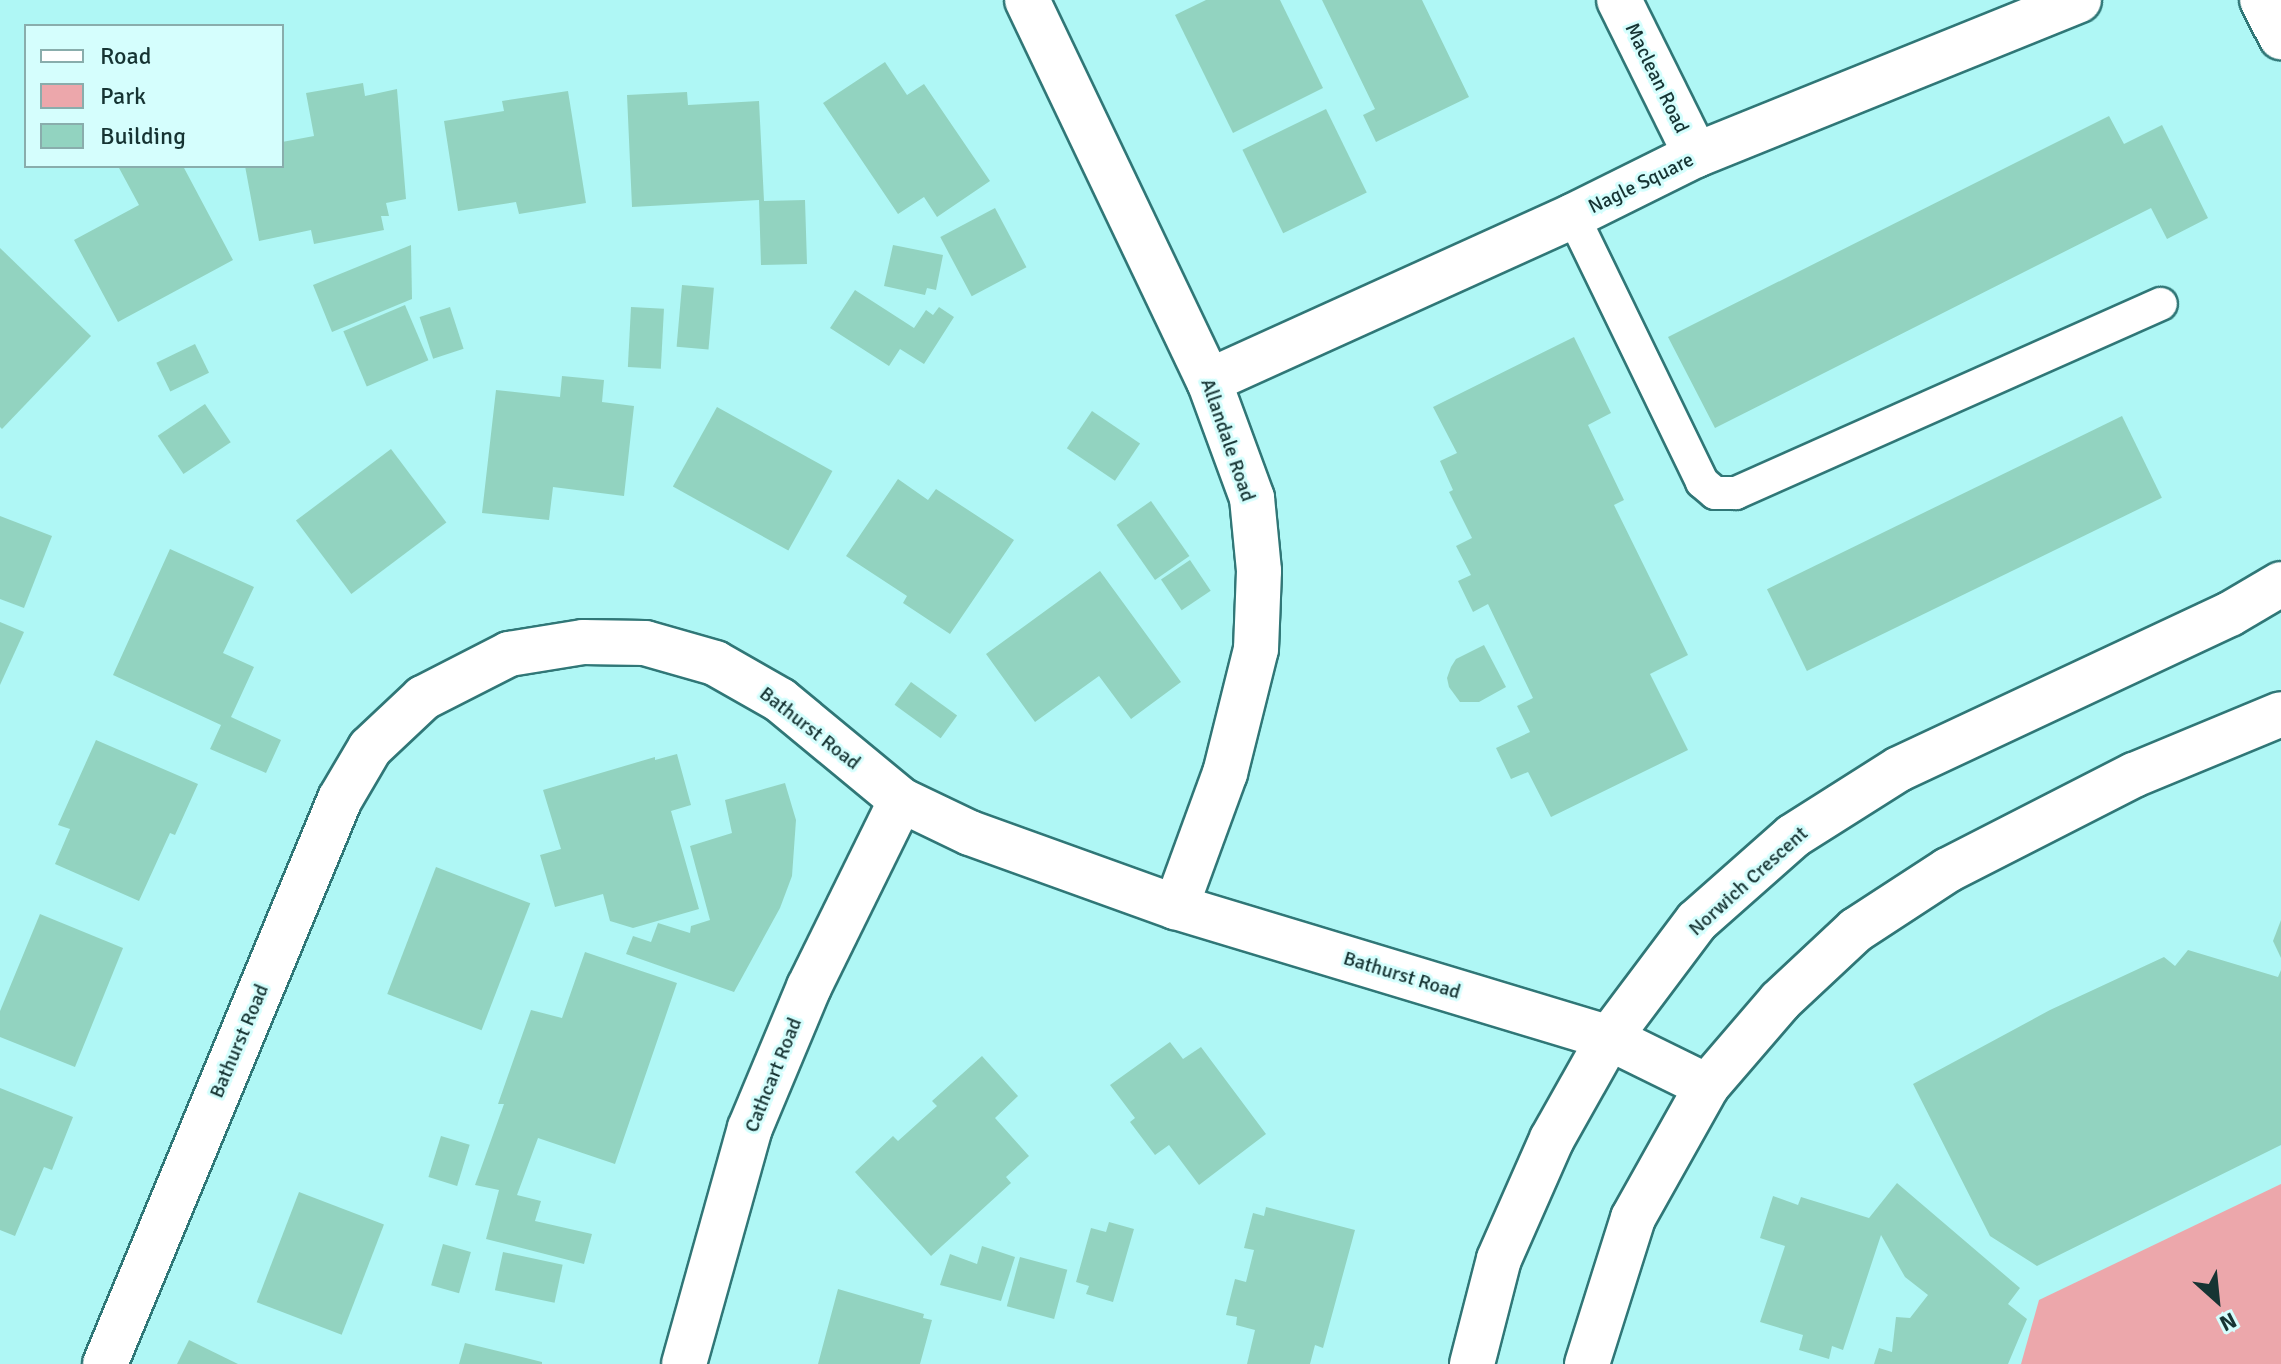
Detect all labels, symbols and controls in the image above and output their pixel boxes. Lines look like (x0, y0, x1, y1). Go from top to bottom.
street label: Maclean Road (1620, 19, 1694, 137)
legend (24, 24, 284, 168)
text: Road (100, 41, 151, 71)
text: Park (100, 81, 146, 111)
text: Building (100, 121, 186, 151)
street label: Nagle Square (1584, 147, 1698, 219)
street label: Allandale Road (1196, 375, 1260, 505)
street label: Bathurst Road (755, 681, 865, 775)
street label: Norwich Crescent (1684, 821, 1812, 941)
street label: Bathurst Road (1341, 946, 1463, 1004)
street label: Bathurst Road (204, 981, 274, 1101)
street label: Cathcart Road (739, 1014, 807, 1136)
north arrow (2177, 1260, 2257, 1340)
text: N (2215, 1306, 2241, 1337)

